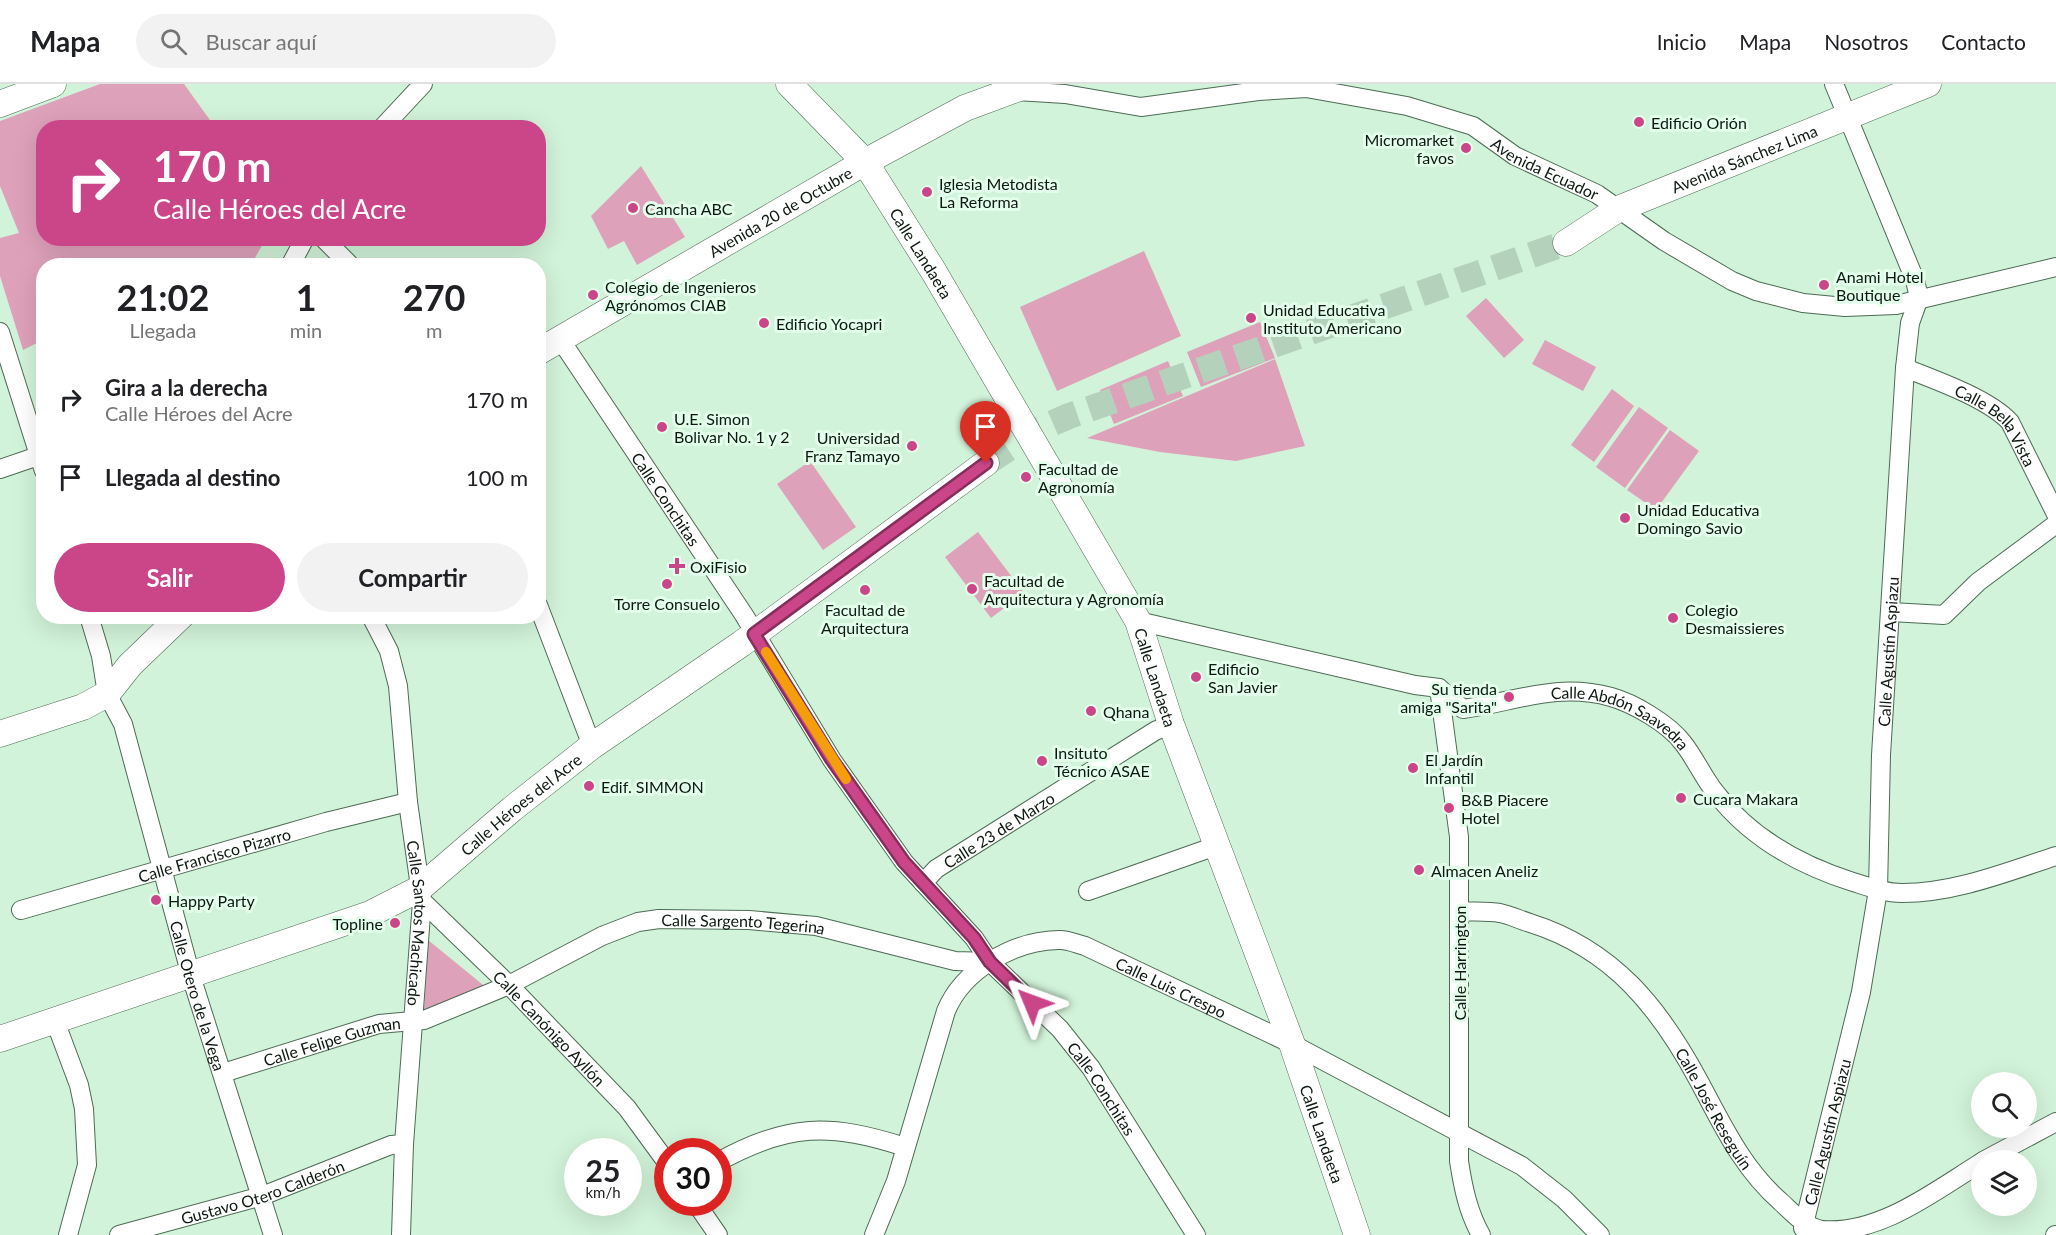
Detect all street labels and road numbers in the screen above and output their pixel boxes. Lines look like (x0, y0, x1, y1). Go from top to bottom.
street label: Avenida Sánchez Lima (1668, 120, 1820, 196)
street label: Avenida Ecuador (1488, 133, 1602, 203)
street label: Avenida 20 de Octubre (705, 162, 855, 260)
street label: Calle Landaeta (887, 204, 957, 302)
street label: Calle Bella Vista (1952, 380, 2040, 469)
street label: Calle Conchitas (629, 448, 705, 549)
street label: Calle Agustín Aspiazu (1873, 576, 1902, 727)
street label: Calle Landaeta (1131, 625, 1181, 729)
street label: Calle Abdón Saavedra (1550, 682, 1694, 753)
street label: Calle Héroes del Acre (456, 749, 585, 859)
street label: Calle 23 de Marzo (939, 788, 1058, 872)
street label: Calle Francisco Pizarro (136, 823, 293, 885)
street label: Calle Santos Machicado (404, 839, 432, 1007)
street label: Calle Harrington (1450, 905, 1469, 1021)
street label: Calle Sargento Tegerina (661, 910, 827, 937)
street label: Calle Otero de la Vega (167, 918, 230, 1073)
street label: Calle Luis Crespo (1113, 953, 1229, 1021)
street label: Calle Canónigo Ayllón (490, 966, 610, 1089)
street label: Calle Felipe Guzman (261, 1013, 402, 1069)
street label: Calle Conchitas (1064, 1038, 1140, 1138)
street label: Calle José Reseguín (1672, 1044, 1757, 1173)
street label: Calle Agustín Aspiazu (1799, 1057, 1854, 1207)
street label: Calle Landaeta (1297, 1082, 1348, 1185)
street label: Gustavo Otero Calderón (179, 1155, 347, 1227)

